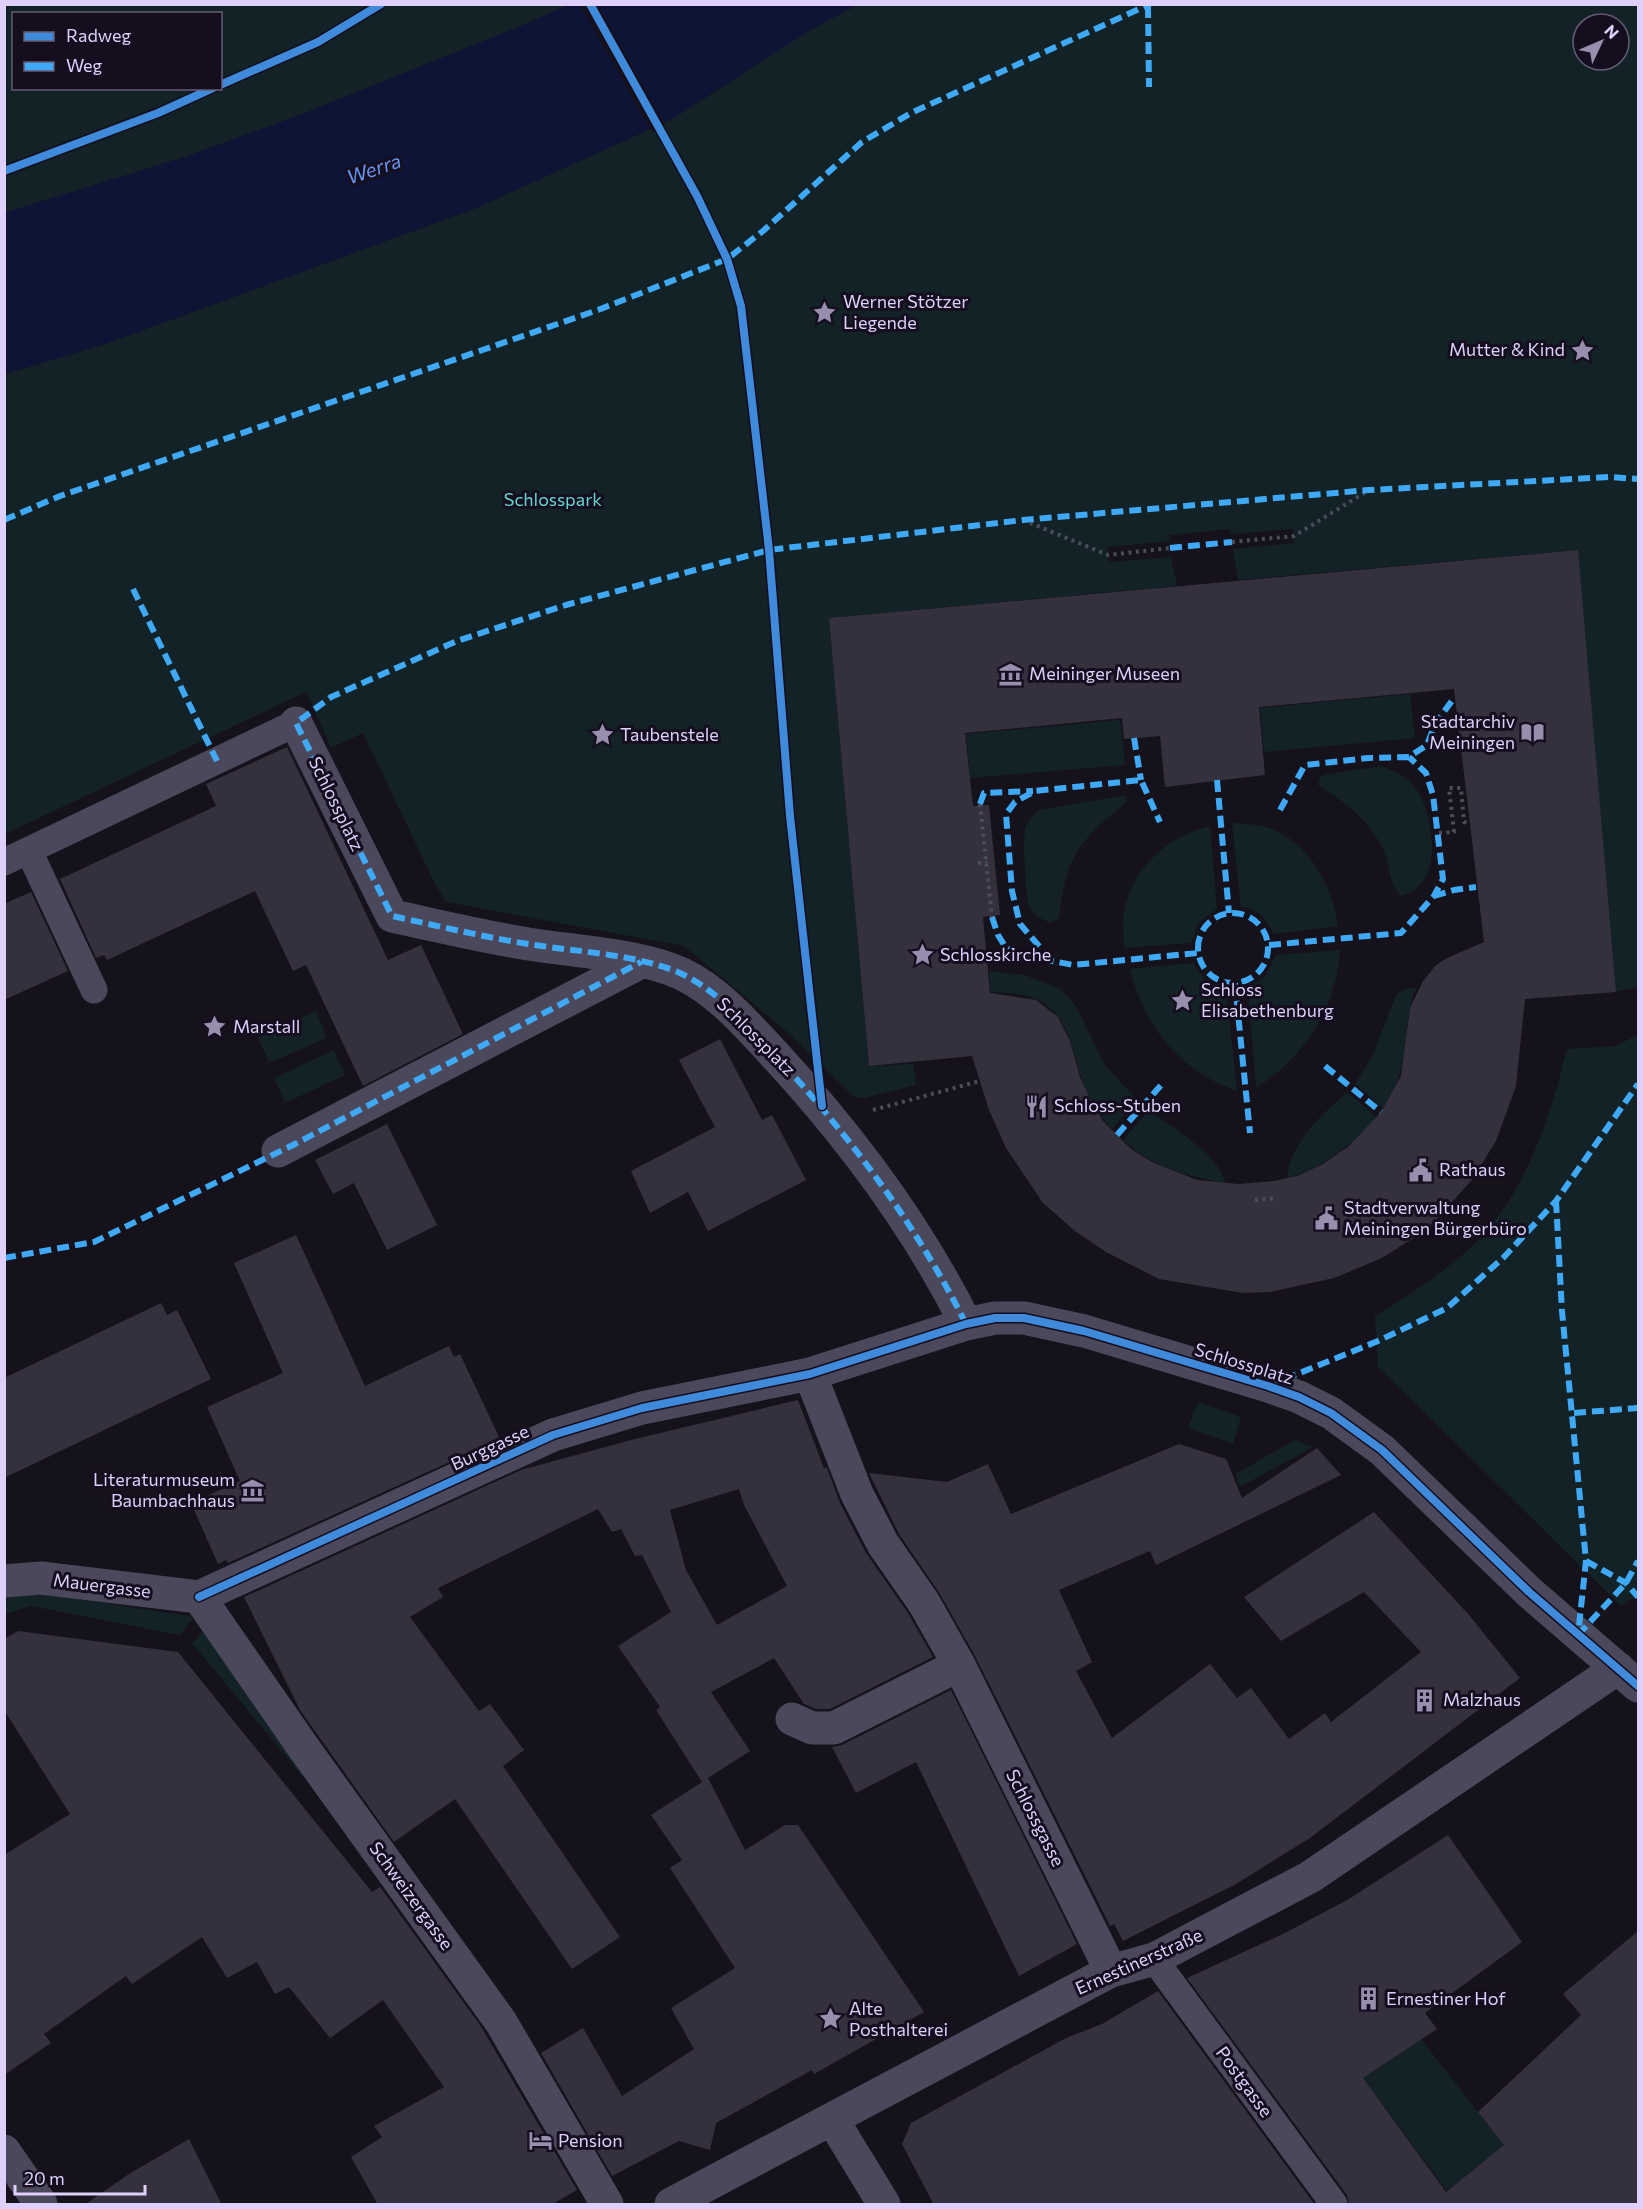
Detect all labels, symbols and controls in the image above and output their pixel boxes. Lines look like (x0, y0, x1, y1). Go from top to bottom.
legend (12, 12, 222, 90)
north arrow (1571, 12, 1631, 72)
text: N (1601, 20, 1623, 42)
text: Radweg (66, 24, 131, 46)
text: Weg (66, 54, 103, 76)
water label: Werra (343, 148, 404, 189)
place label: Werner Stötzer Liegende (843, 290, 968, 333)
place icon: Werner Stötzer Liegende (812, 299, 838, 325)
place icon: Mutter & Kind (1570, 337, 1596, 363)
place label: Mutter & Kind (1449, 338, 1565, 360)
park label: Schlosspark (504, 488, 602, 510)
museum icon: Meininger Museen (998, 661, 1024, 687)
place label: Meininger Museen (1029, 662, 1180, 684)
place label: Stadtarchiv Meiningen (1421, 710, 1515, 753)
library icon: Stadtarchiv Meiningen (1520, 719, 1546, 745)
place icon: Taubenstele (589, 722, 615, 748)
place label: Taubenstele (620, 723, 719, 745)
street label: Schlossplatz (305, 753, 369, 854)
place icon: Schlosskirche (909, 942, 935, 968)
place label: Schlosskirche (940, 943, 1051, 965)
place label: Schloss Elisabethenburg (1201, 978, 1334, 1021)
place icon: Schloss Elisabethenburg (1170, 987, 1196, 1013)
street label: Schlossplatz (713, 992, 801, 1080)
place icon: Marstall (202, 1014, 228, 1040)
place label: Marstall (233, 1015, 300, 1037)
restaurant icon: Schloss-Stuben (1023, 1093, 1049, 1119)
place label: Schloss-Stuben (1054, 1094, 1181, 1116)
public building icon: Rathaus (1408, 1157, 1434, 1183)
place label: Rathaus (1439, 1158, 1506, 1180)
place label: Stadtverwaltung Meiningen Bürgerbüro (1344, 1196, 1527, 1239)
public building icon: Stadtverwaltung Meiningen Bürgerbüro (1313, 1205, 1339, 1231)
street label: Schlossplatz (1192, 1338, 1296, 1389)
street label: Burggasse (447, 1419, 532, 1475)
place label: Literaturmuseum Baumbachhaus (93, 1468, 235, 1511)
museum icon: Literaturmuseum Baumbachhaus (240, 1477, 266, 1503)
street label: Mauergasse (52, 1568, 152, 1602)
building icon: Malzhaus (1412, 1687, 1438, 1713)
place label: Malzhaus (1443, 1688, 1521, 1710)
street label: Schlossgasse (1002, 1765, 1070, 1870)
street label: Schweizergasse (365, 1837, 458, 1954)
street label: Ernestinerstraße (1072, 1923, 1206, 1999)
building icon: Ernestiner Hof (1355, 1986, 1381, 2012)
place label: Ernestiner Hof (1386, 1987, 1506, 2009)
place label: Alte Posthalterei (849, 1997, 948, 2040)
place icon: Alte Posthalterei (818, 2006, 844, 2032)
street label: Postgasse (1212, 2042, 1278, 2121)
hotel icon: Pension (527, 2128, 553, 2154)
place label: Pension (558, 2129, 623, 2151)
scale bar (15, 2158, 146, 2196)
text: 20 m (24, 2167, 65, 2189)

